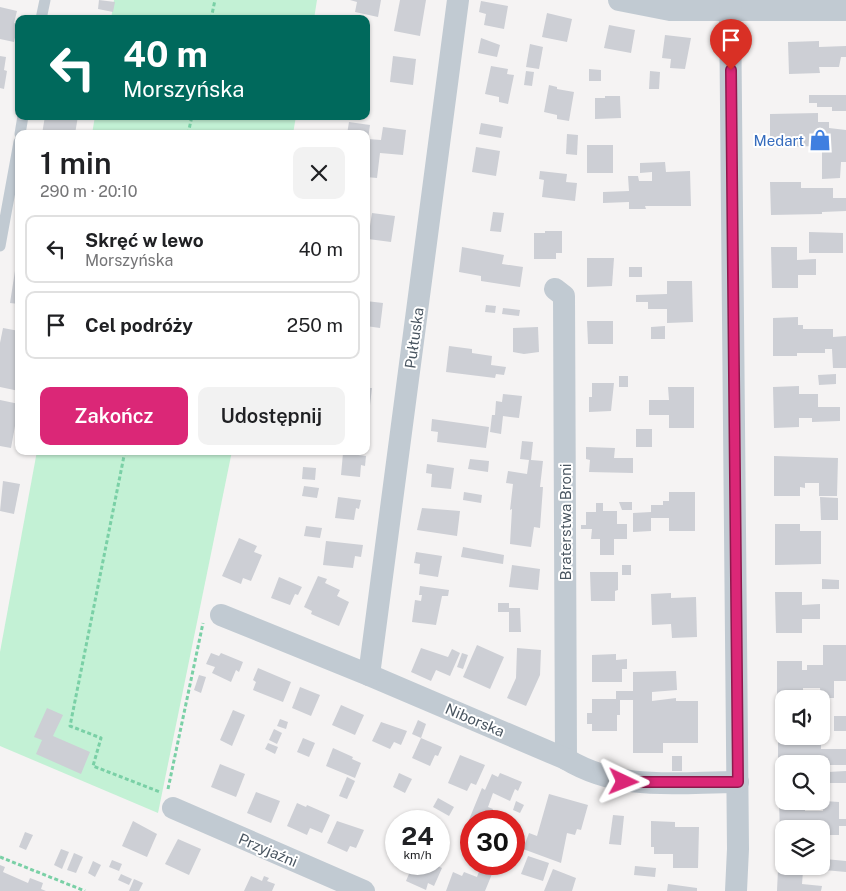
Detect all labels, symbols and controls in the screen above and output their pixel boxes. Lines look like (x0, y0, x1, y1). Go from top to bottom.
pin (710, 19, 752, 70)
icon: arrive (717, 26, 745, 54)
text: 40 m (123, 34, 208, 75)
icon: left (40, 35, 105, 100)
text: Morszyńska (123, 76, 244, 102)
shop icon: Medart (807, 127, 833, 153)
place label: Medart (754, 132, 804, 149)
text: 1 min (40, 145, 111, 181)
button: close (293, 147, 345, 199)
text: 290 m · 20:10 (40, 182, 138, 201)
text: Skręć w lewo (85, 229, 204, 251)
icon: left (42, 235, 70, 263)
text: 40 m (298, 238, 343, 260)
text: Morszyńska (85, 251, 173, 270)
street label: Pułtuska (401, 306, 427, 370)
icon: arrive (42, 311, 70, 339)
text: Cel podróży (85, 314, 193, 336)
text: 250 m (287, 314, 343, 336)
button: Zakończ (40, 387, 188, 445)
button: Udostępnij (198, 387, 345, 445)
street label: Braterstwa Broni (557, 464, 574, 580)
map controls (775, 690, 830, 875)
button: sound (775, 690, 830, 745)
street label: Niborska (443, 700, 507, 740)
position arrow (597, 755, 649, 807)
button: search (775, 755, 830, 810)
speed limit sign: 30 (460, 810, 525, 875)
button: layers (775, 820, 830, 875)
text: 24 (401, 821, 434, 851)
street label: Przyjaźni (236, 830, 300, 870)
text: km/h (403, 848, 432, 862)

